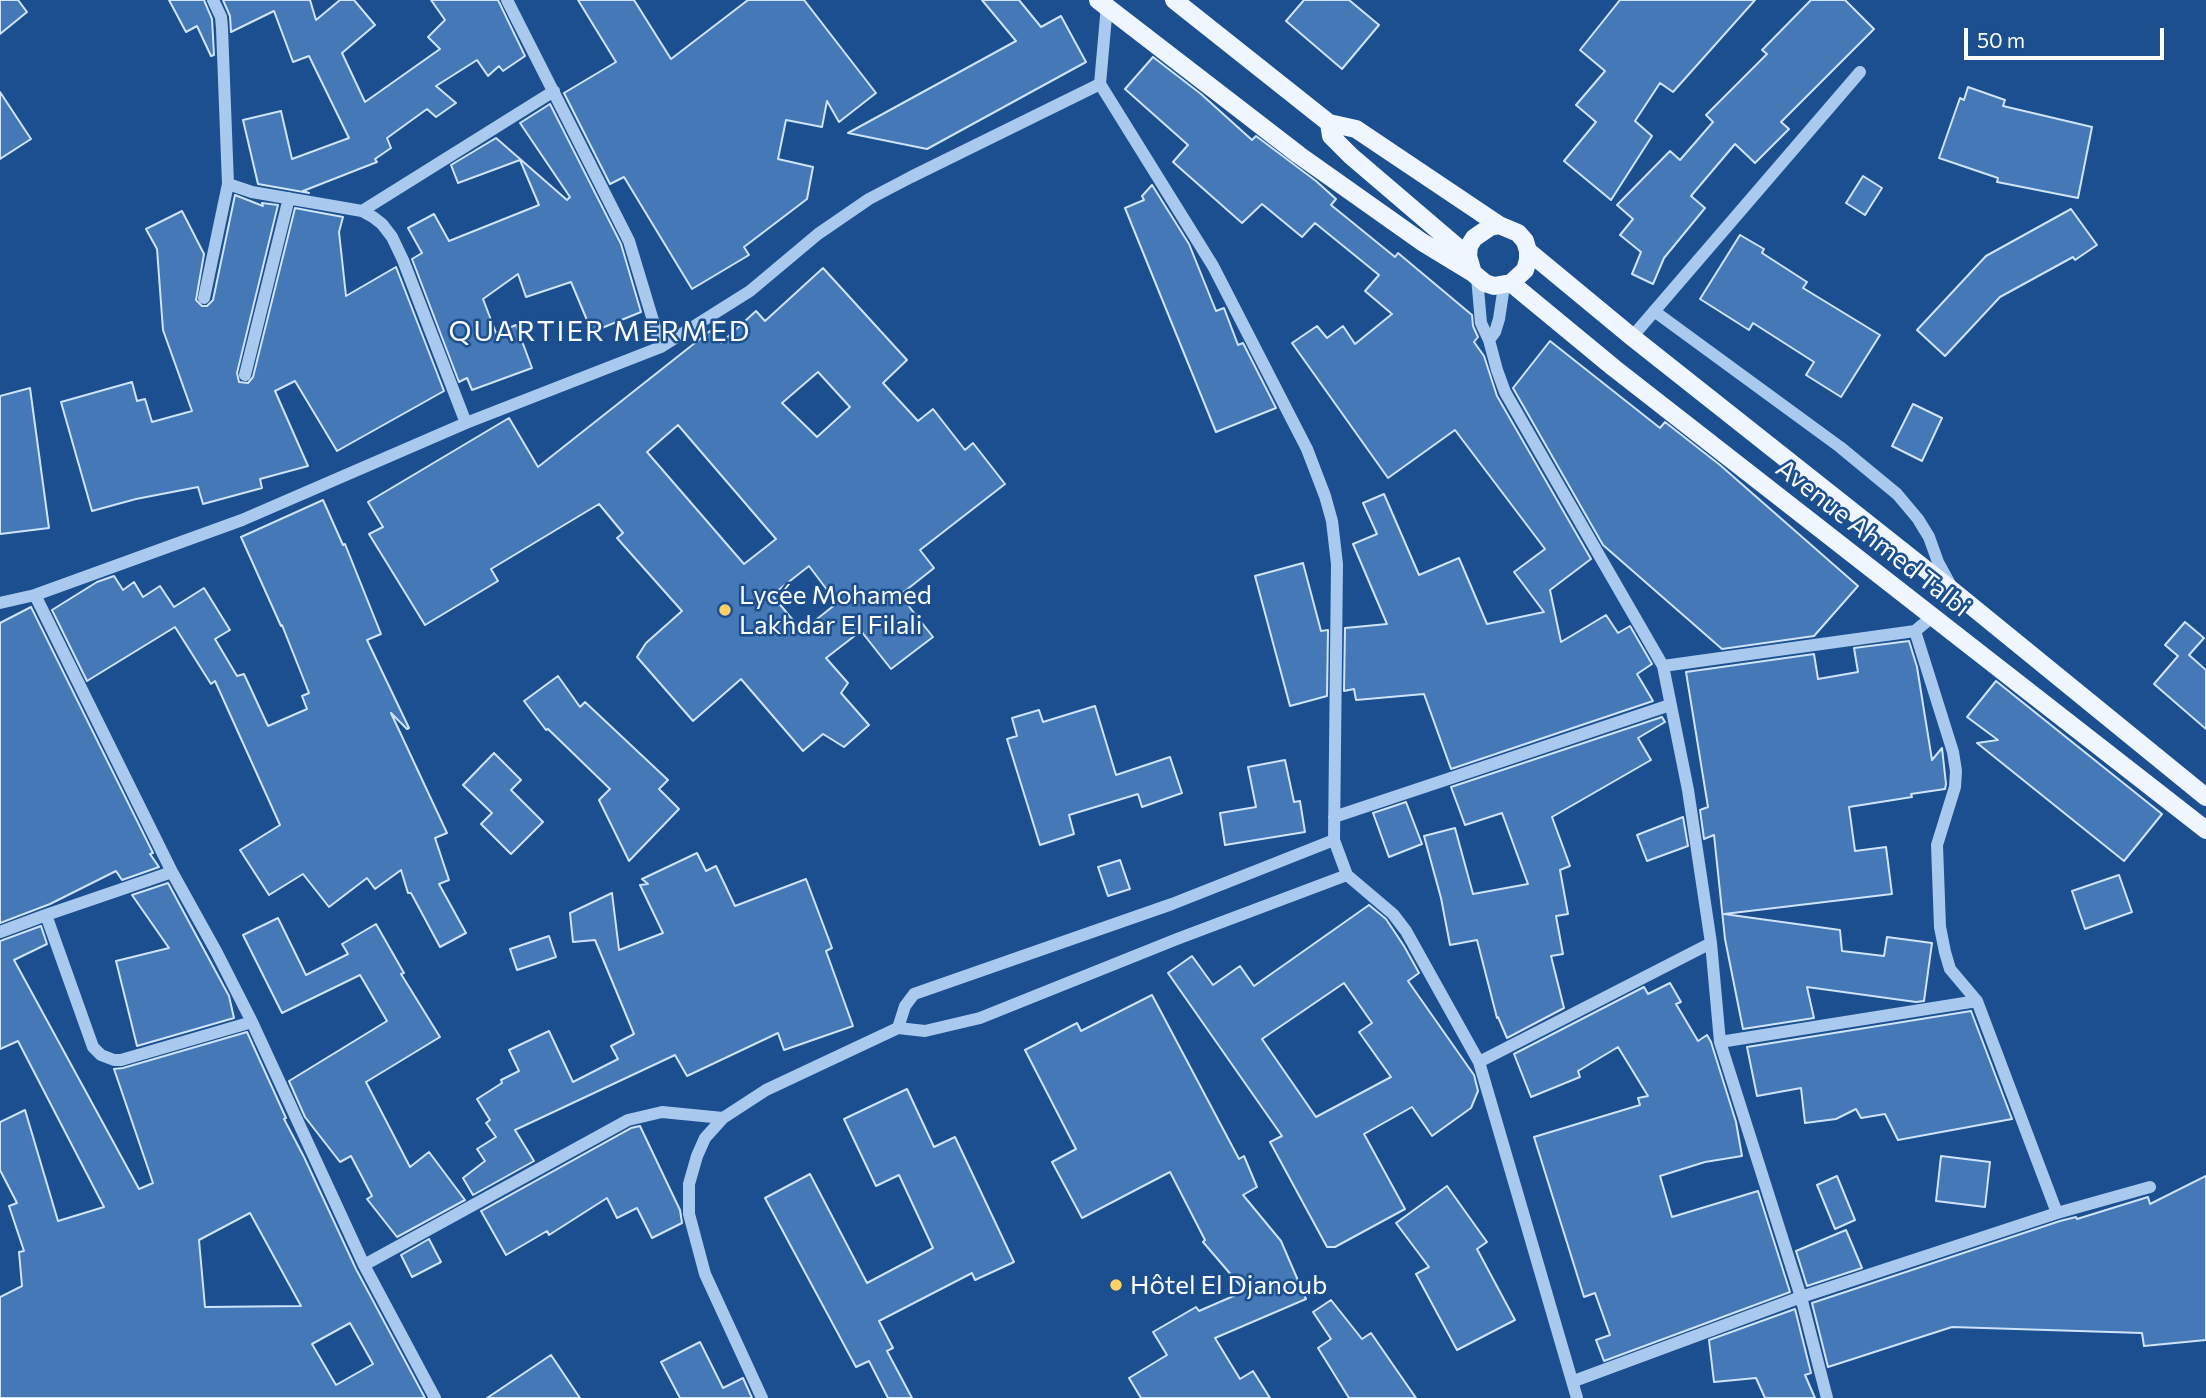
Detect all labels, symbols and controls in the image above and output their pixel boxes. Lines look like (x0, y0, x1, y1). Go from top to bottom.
scale bar (1968, 14, 2168, 58)
text: 50 m (1977, 27, 2025, 52)
district label: QUARTIER MERMED (450, 315, 750, 349)
street label: Avenue Ahmed Talbi (1770, 453, 1976, 623)
place label: Lycée Mohamed Lakhdar El Filali (739, 579, 932, 640)
marker: Lycée Mohamed Lakhdar El Filali (717, 602, 733, 618)
place label: Hôtel El Djanoub (1130, 1269, 1327, 1301)
marker: Hôtel El Djanoub (1108, 1277, 1124, 1293)

